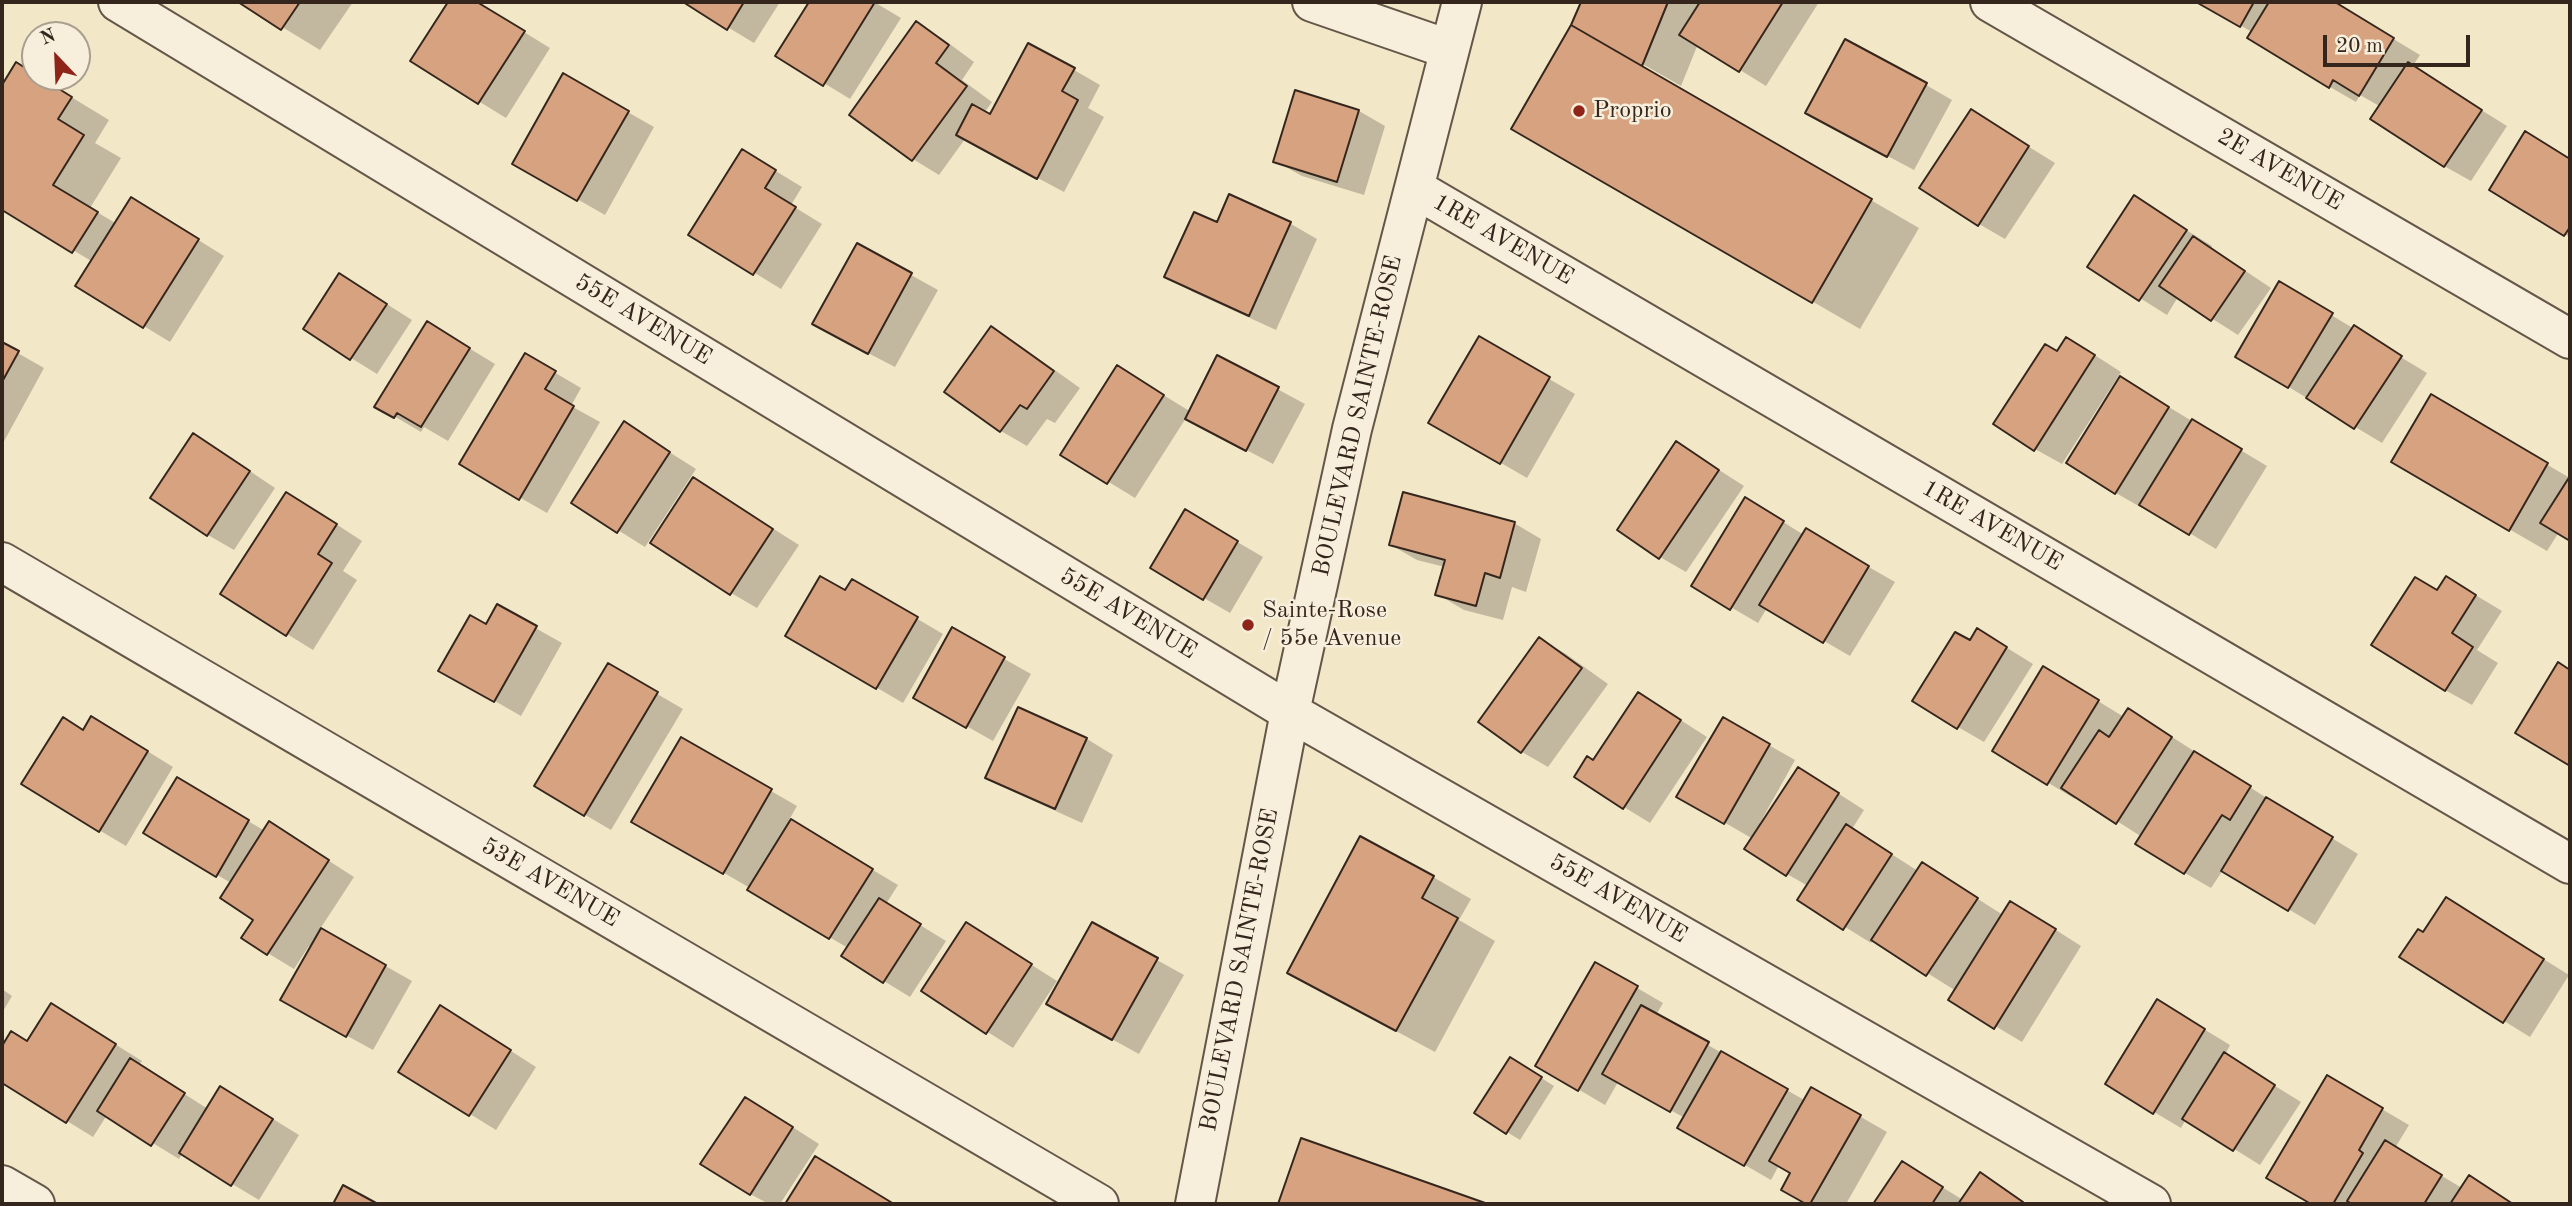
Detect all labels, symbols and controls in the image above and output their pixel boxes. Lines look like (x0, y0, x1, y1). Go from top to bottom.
north arrow (21, 21, 91, 91)
scale bar (2327, 21, 2474, 65)
text: N (38, 26, 59, 50)
text: 20 m (2336, 36, 2383, 57)
place label: Proprio (1593, 97, 1672, 125)
marker: Proprio (1571, 103, 1587, 119)
street label: 2E AVENUE (2212, 122, 2348, 218)
street label: 1RE AVENUE (1428, 188, 1578, 292)
street label: BOULEVARD SAINTE-ROSE (1307, 253, 1409, 579)
street label: 55E AVENUE (569, 268, 717, 372)
street label: 1RE AVENUE (1917, 474, 2067, 578)
street label: 55E AVENUE (1054, 562, 1202, 666)
place label: Sainte-Rose / 55e Avenue (1262, 597, 1401, 653)
marker: Sainte-Rose / 55e Avenue (1240, 617, 1256, 633)
street label: BOULEVARD SAINTE-ROSE (1195, 806, 1285, 1134)
street label: 53E AVENUE (476, 832, 624, 934)
street label: 55E AVENUE (1544, 848, 1692, 950)

